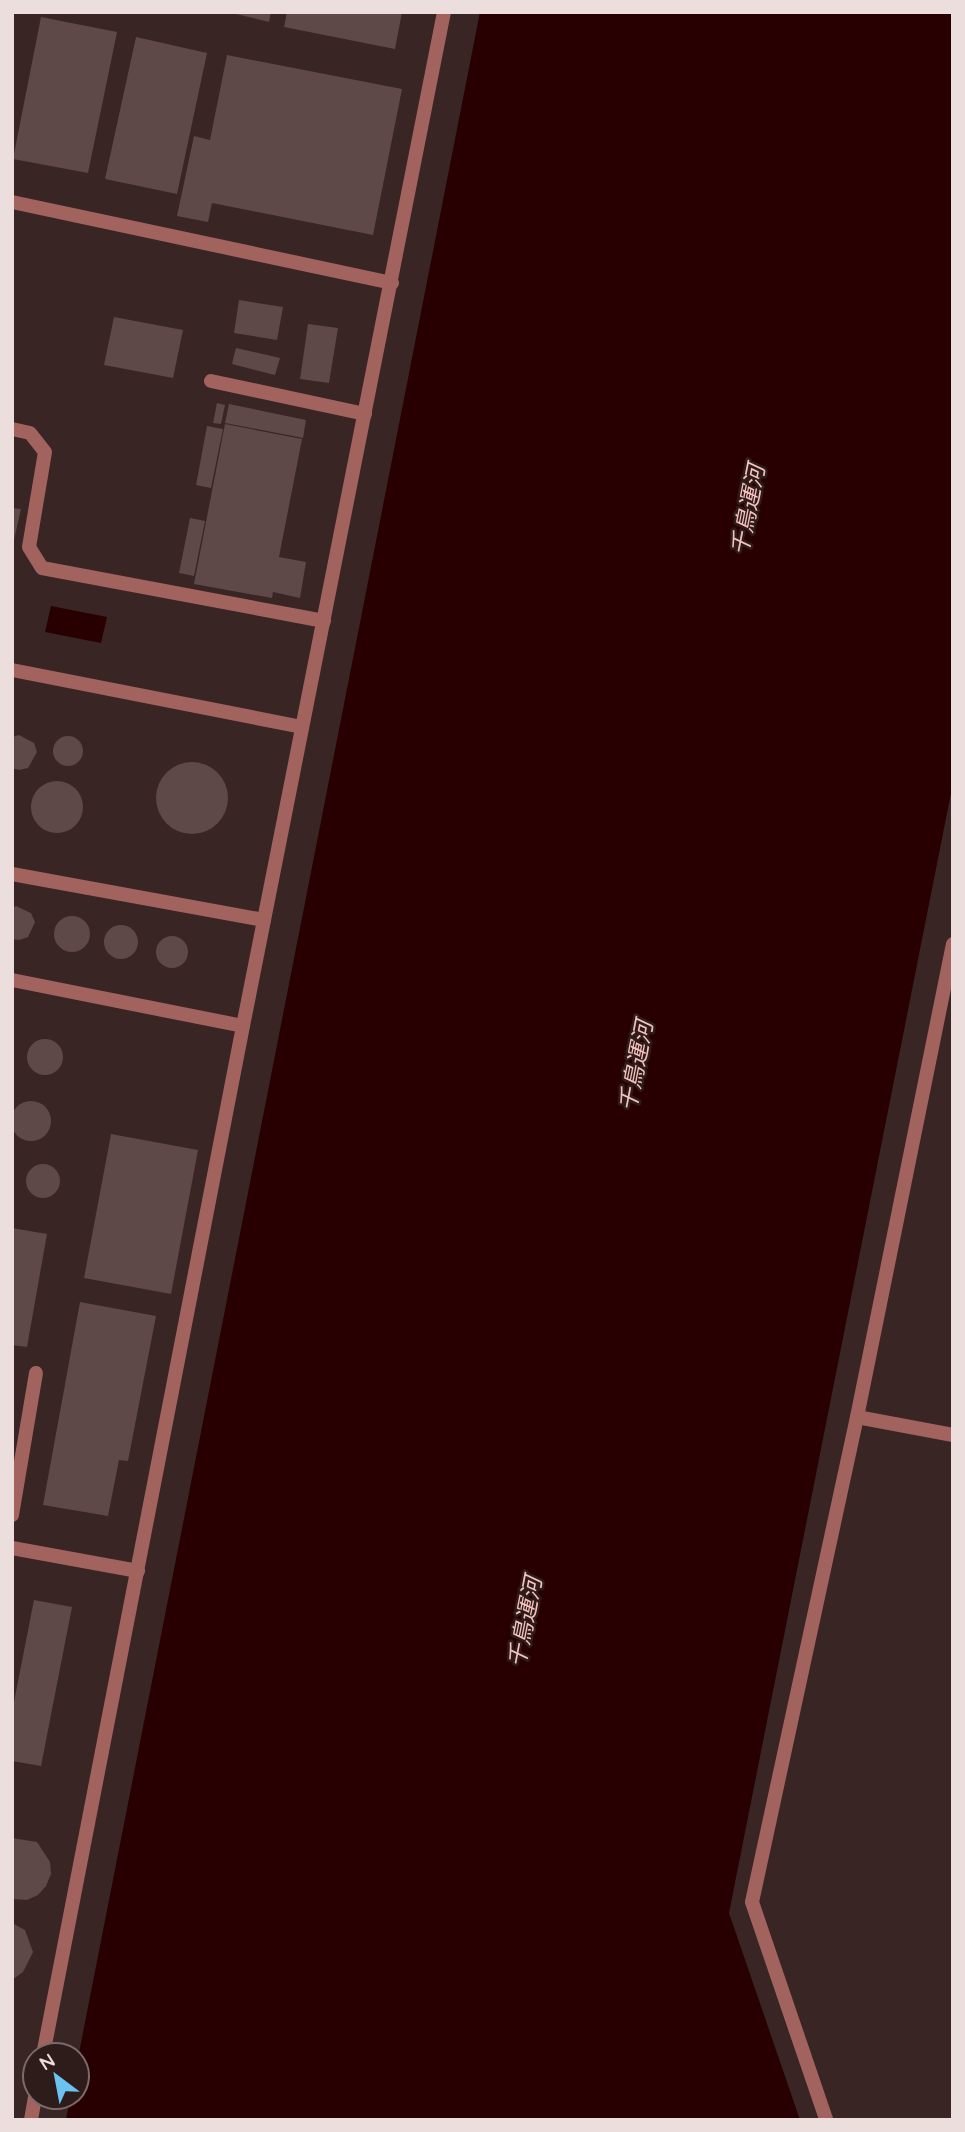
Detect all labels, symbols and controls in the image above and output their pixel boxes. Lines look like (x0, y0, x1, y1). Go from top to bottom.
water label: 千鳥運河 (724, 458, 771, 558)
water label: 千鳥運河 (612, 1014, 659, 1114)
water label: 千鳥運河 (501, 1570, 548, 1670)
north arrow (21, 2041, 91, 2111)
text: N (35, 2048, 59, 2075)

